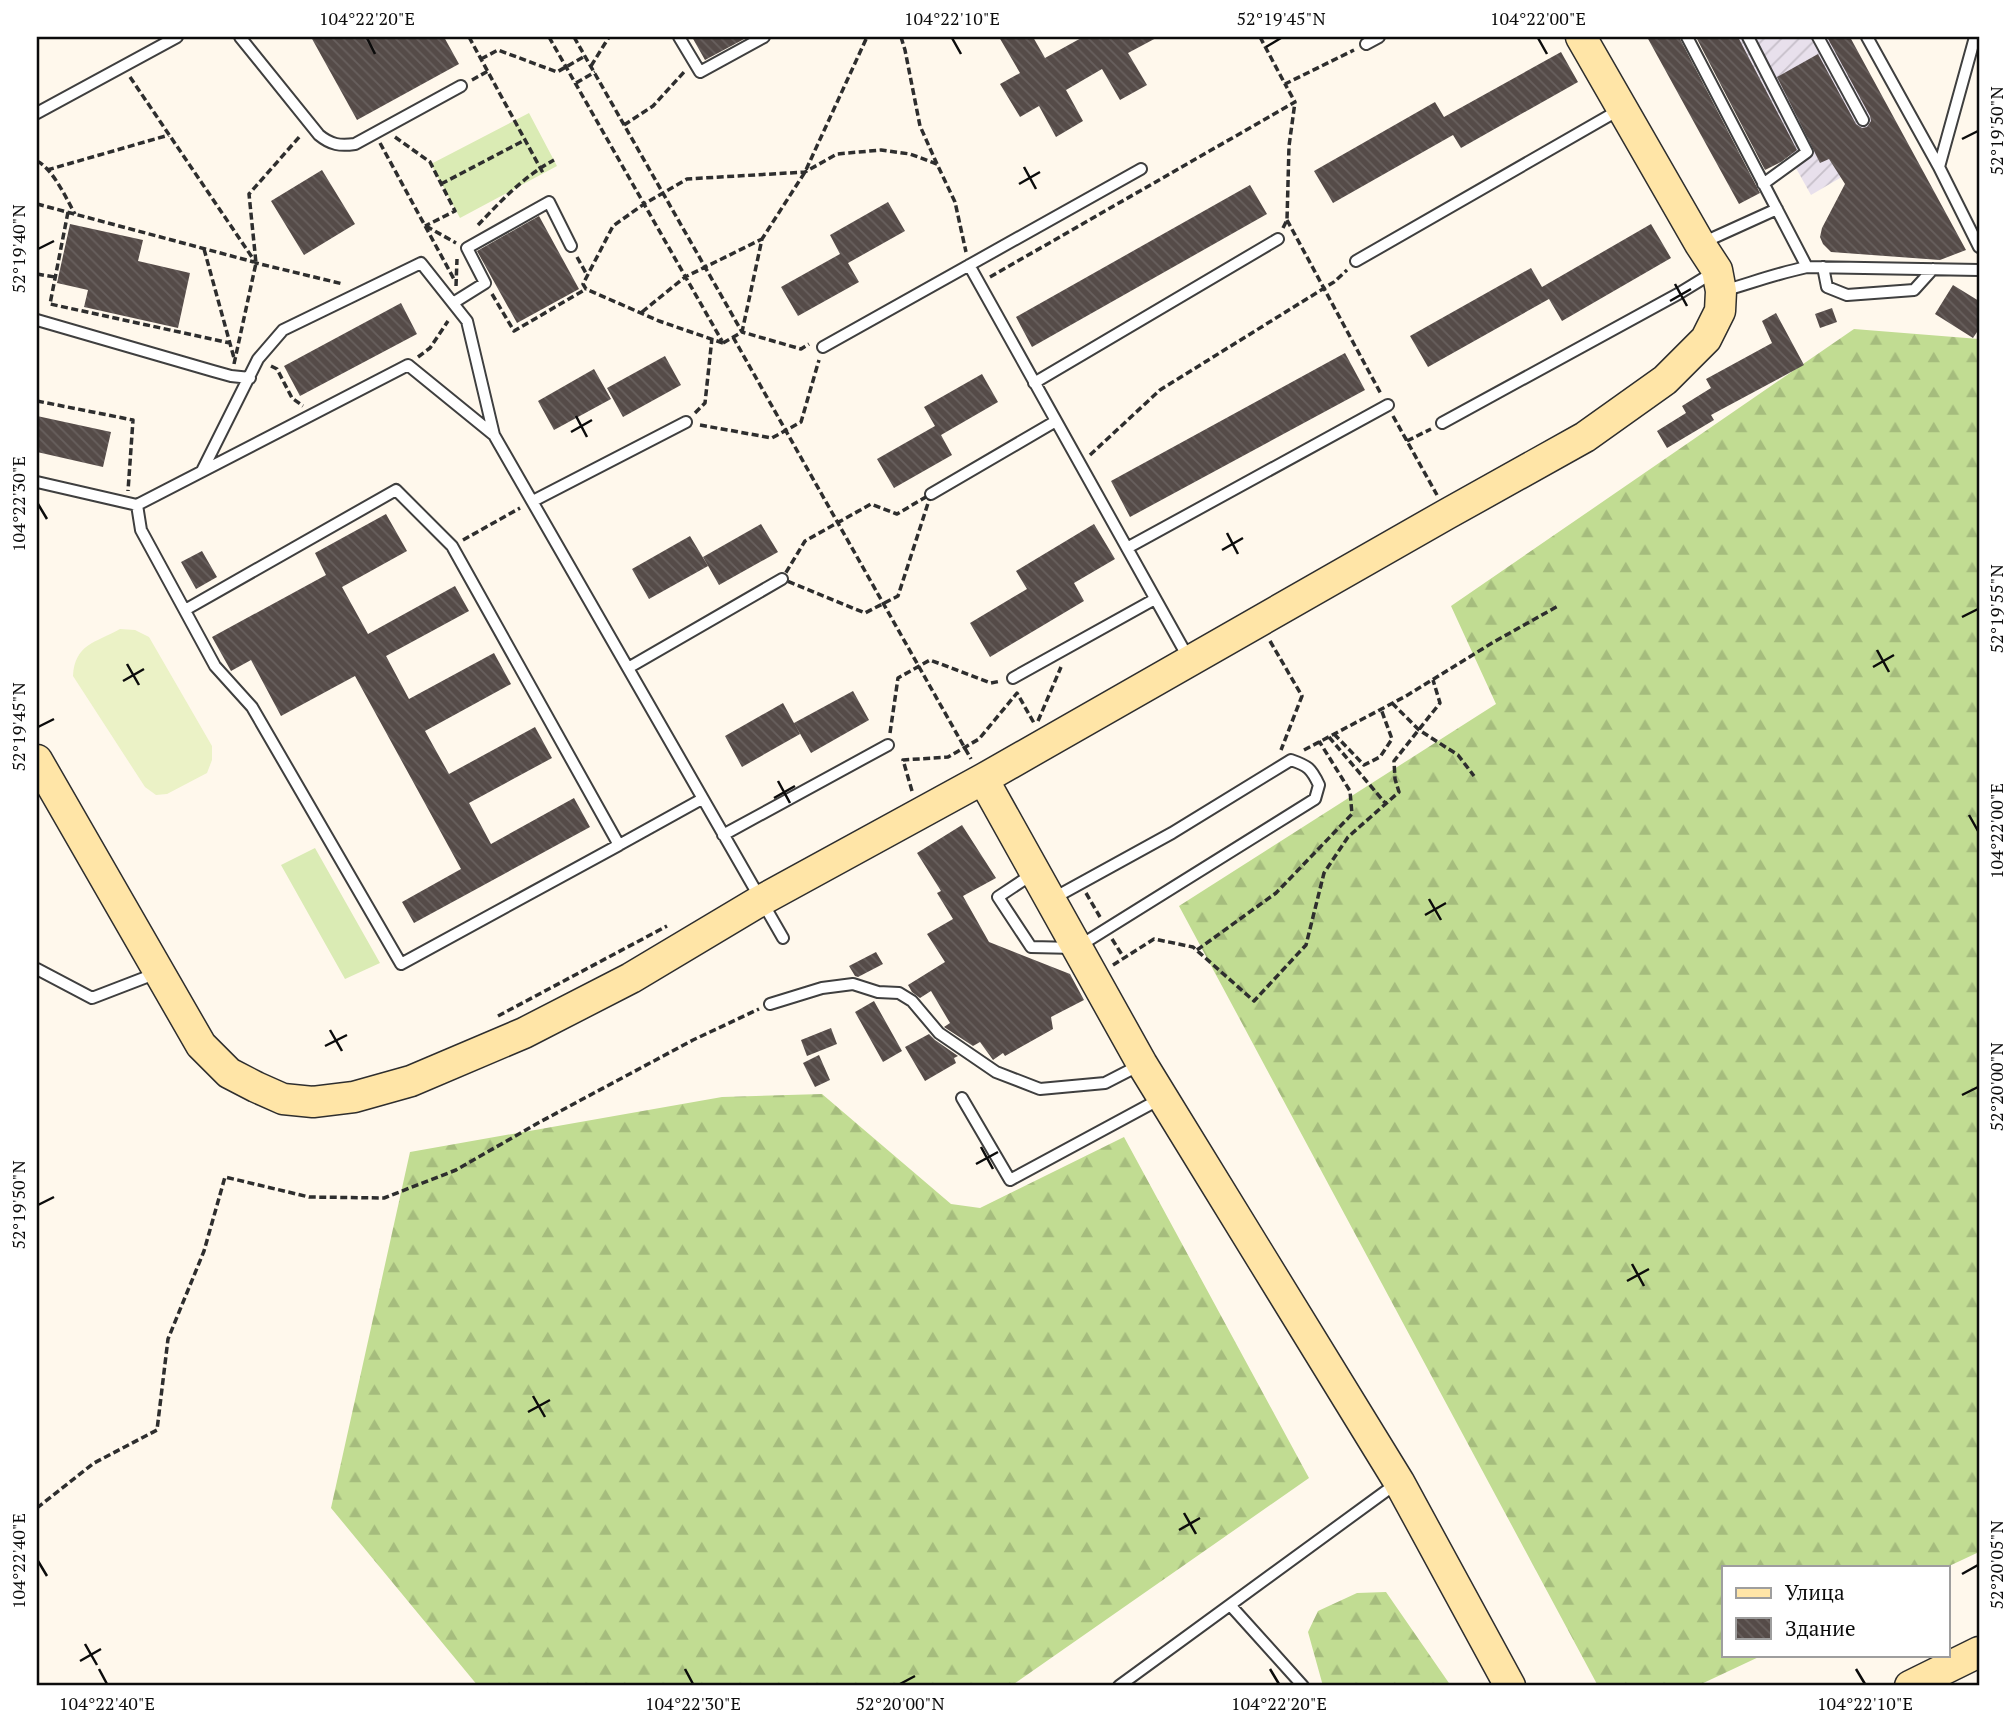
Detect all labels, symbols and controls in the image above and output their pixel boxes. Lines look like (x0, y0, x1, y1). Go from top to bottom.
text: 104°22'20"E (319, 6, 415, 30)
text: 104°22'10"E (904, 6, 1000, 30)
text: 52°19'45"N (1236, 6, 1326, 30)
text: 104°22'00"E (1490, 6, 1586, 30)
text: 52°19'50"N (1984, 86, 2008, 176)
text: 52°19'40"N (6, 204, 30, 294)
text: 104°22'30"E (6, 456, 30, 552)
text: 52°19'55"N (1984, 564, 2008, 654)
text: 52°19'45"N (6, 682, 30, 772)
text: 104°22'00"E (1984, 783, 2008, 879)
text: 52°20'00"N (1984, 1042, 2008, 1132)
text: 52°19'50"N (6, 1160, 30, 1250)
text: 104°22'40"E (6, 1513, 30, 1609)
text: 52°20'05"N (1984, 1520, 2008, 1610)
legend (1722, 1566, 1950, 1656)
text: Улица (1785, 1578, 1845, 1606)
text: Здание (1785, 1614, 1856, 1642)
text: 104°22'40"E (59, 1691, 155, 1715)
text: 104°22'30"E (645, 1691, 741, 1715)
text: 52°20'00"N (855, 1691, 945, 1715)
text: 104°22'20"E (1231, 1691, 1327, 1715)
text: 104°22'10"E (1817, 1691, 1913, 1715)

